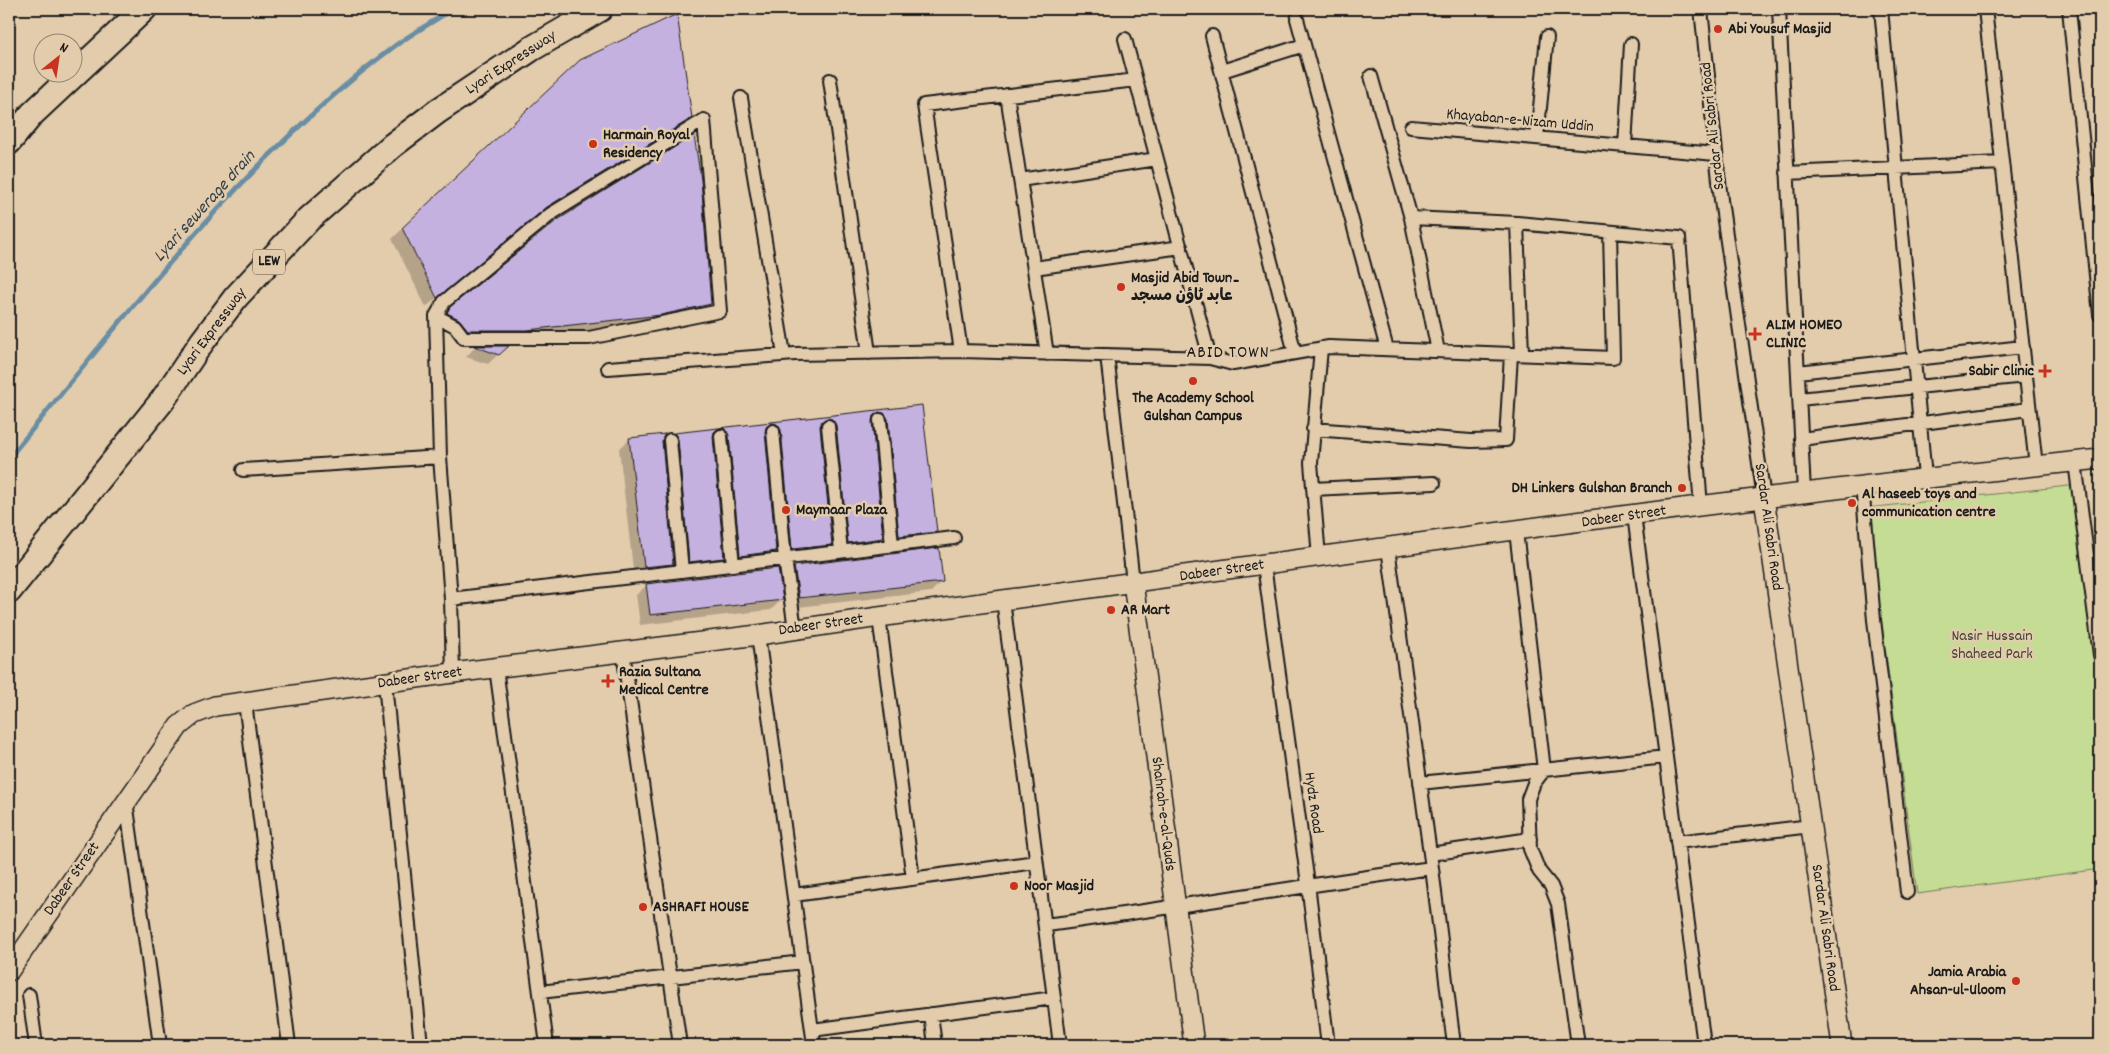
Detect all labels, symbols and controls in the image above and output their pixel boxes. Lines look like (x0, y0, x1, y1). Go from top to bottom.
place label: Abi Yousuf Masjid (1728, 18, 1831, 41)
marker: Abi Yousuf Masjid (1712, 23, 1724, 35)
street label: Lyari Expressway (461, 25, 561, 101)
north arrow (32, 32, 82, 82)
text: N (56, 38, 72, 59)
street label: Sardar Ali Sabri Road (1695, 61, 1731, 191)
street label: Khayaban-e-Nizam Uddin (1445, 103, 1595, 139)
place label: Harmain Royal Residency (603, 124, 690, 165)
marker: Harmain Royal Residency (587, 138, 599, 150)
water label: Lyari sewerage drain (148, 145, 262, 268)
road number: LEW (253, 250, 285, 274)
place label: Masjid Abid Town۔ عابد ٹاؤن مسجد (1131, 267, 1240, 308)
marker: Masjid Abid Town۔ عابد ٹاؤن مسجد (1115, 281, 1127, 293)
street label: Lyari Expressway (171, 283, 253, 381)
place label: ALIM HOMEO CLINIC (1766, 314, 1842, 355)
marker: ALIM HOMEO CLINIC (1748, 327, 1762, 341)
district label: ABID TOWN (1186, 341, 1270, 366)
place label: Sabir Clinic (1969, 360, 2035, 383)
marker: Sabir Clinic (2038, 364, 2052, 378)
marker: The Academy School Gulshan Campus (1187, 375, 1199, 387)
place label: The Academy School Gulshan Campus (1132, 387, 1254, 428)
street label: Sardar Ali Sabri Road (1748, 462, 1788, 592)
place label: DH Linkers Gulshan Branch (1512, 477, 1672, 500)
marker: DH Linkers Gulshan Branch (1676, 482, 1688, 494)
place label: Al haseeb toys and communication centre (1862, 483, 1995, 524)
marker: Al haseeb toys and communication centre (1846, 497, 1858, 509)
place label: Maymaar Plaza (796, 499, 889, 522)
street label: Dabeer Street (1580, 500, 1668, 534)
marker: Maymaar Plaza (780, 504, 792, 516)
street label: Dabeer Street (1178, 554, 1266, 588)
place label: AR Mart (1121, 599, 1170, 622)
marker: AR Mart (1105, 604, 1117, 616)
street label: Dabeer Street (777, 608, 865, 642)
park label: Nasir Hussain Shaheed Park (1951, 625, 2033, 666)
street label: Dabeer Street (376, 661, 464, 695)
place label: Razia Sultana Medical Centre (619, 661, 708, 702)
marker: Razia Sultana Medical Centre (601, 674, 615, 688)
street label: Shahrah-e-al-Quds (1145, 755, 1181, 873)
street label: Hydz Road (1297, 771, 1329, 835)
street label: Dabeer Street (38, 837, 106, 921)
street label: Sardar Ali Sabri Road (1805, 863, 1845, 993)
place label: Noor Masjid (1024, 875, 1094, 898)
marker: Noor Masjid (1008, 880, 1020, 892)
place label: ASHRAFI HOUSE (653, 896, 749, 919)
marker: ASHRAFI HOUSE (637, 901, 649, 913)
place label: Jamia Arabia Ahsan-ul-Uloom (1910, 961, 2007, 1002)
marker: Jamia Arabia Ahsan-ul-Uloom (2010, 975, 2022, 987)

